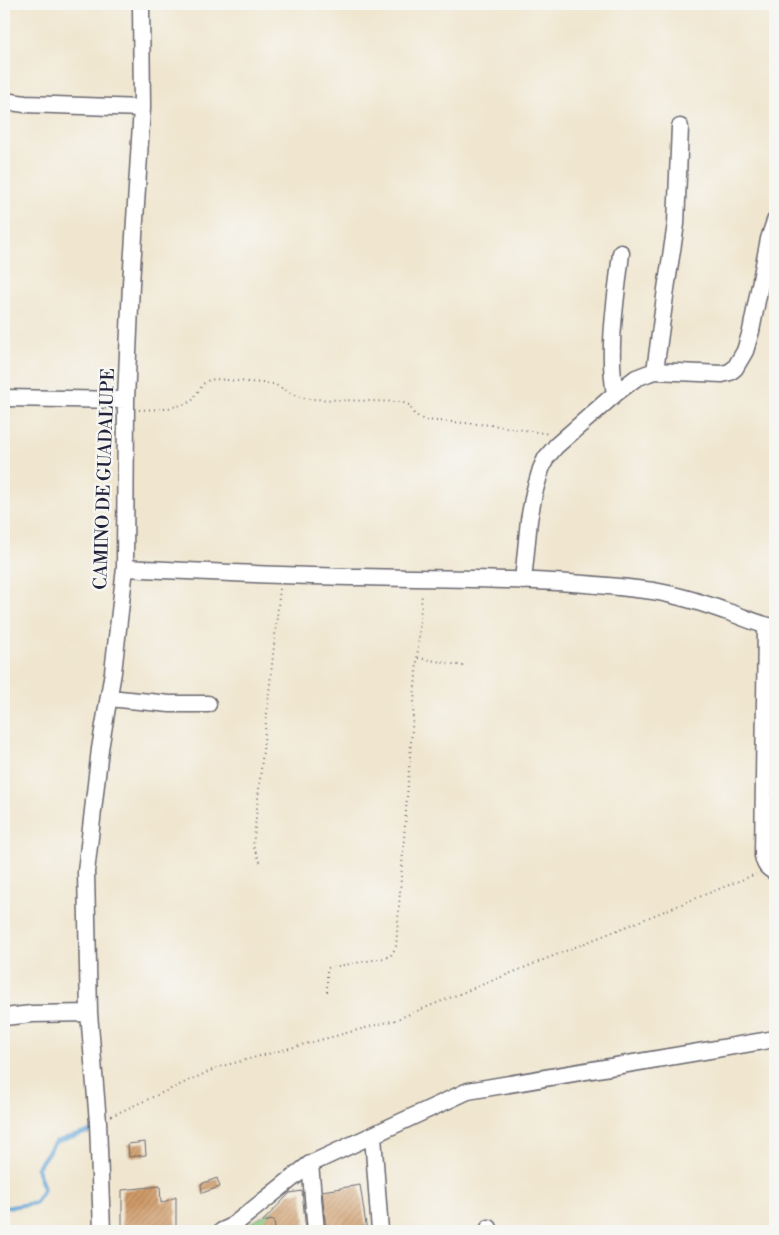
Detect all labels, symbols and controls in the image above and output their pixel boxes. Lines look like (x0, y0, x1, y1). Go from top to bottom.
street label: CAMINO DE GUADALUPE (89, 368, 120, 590)

